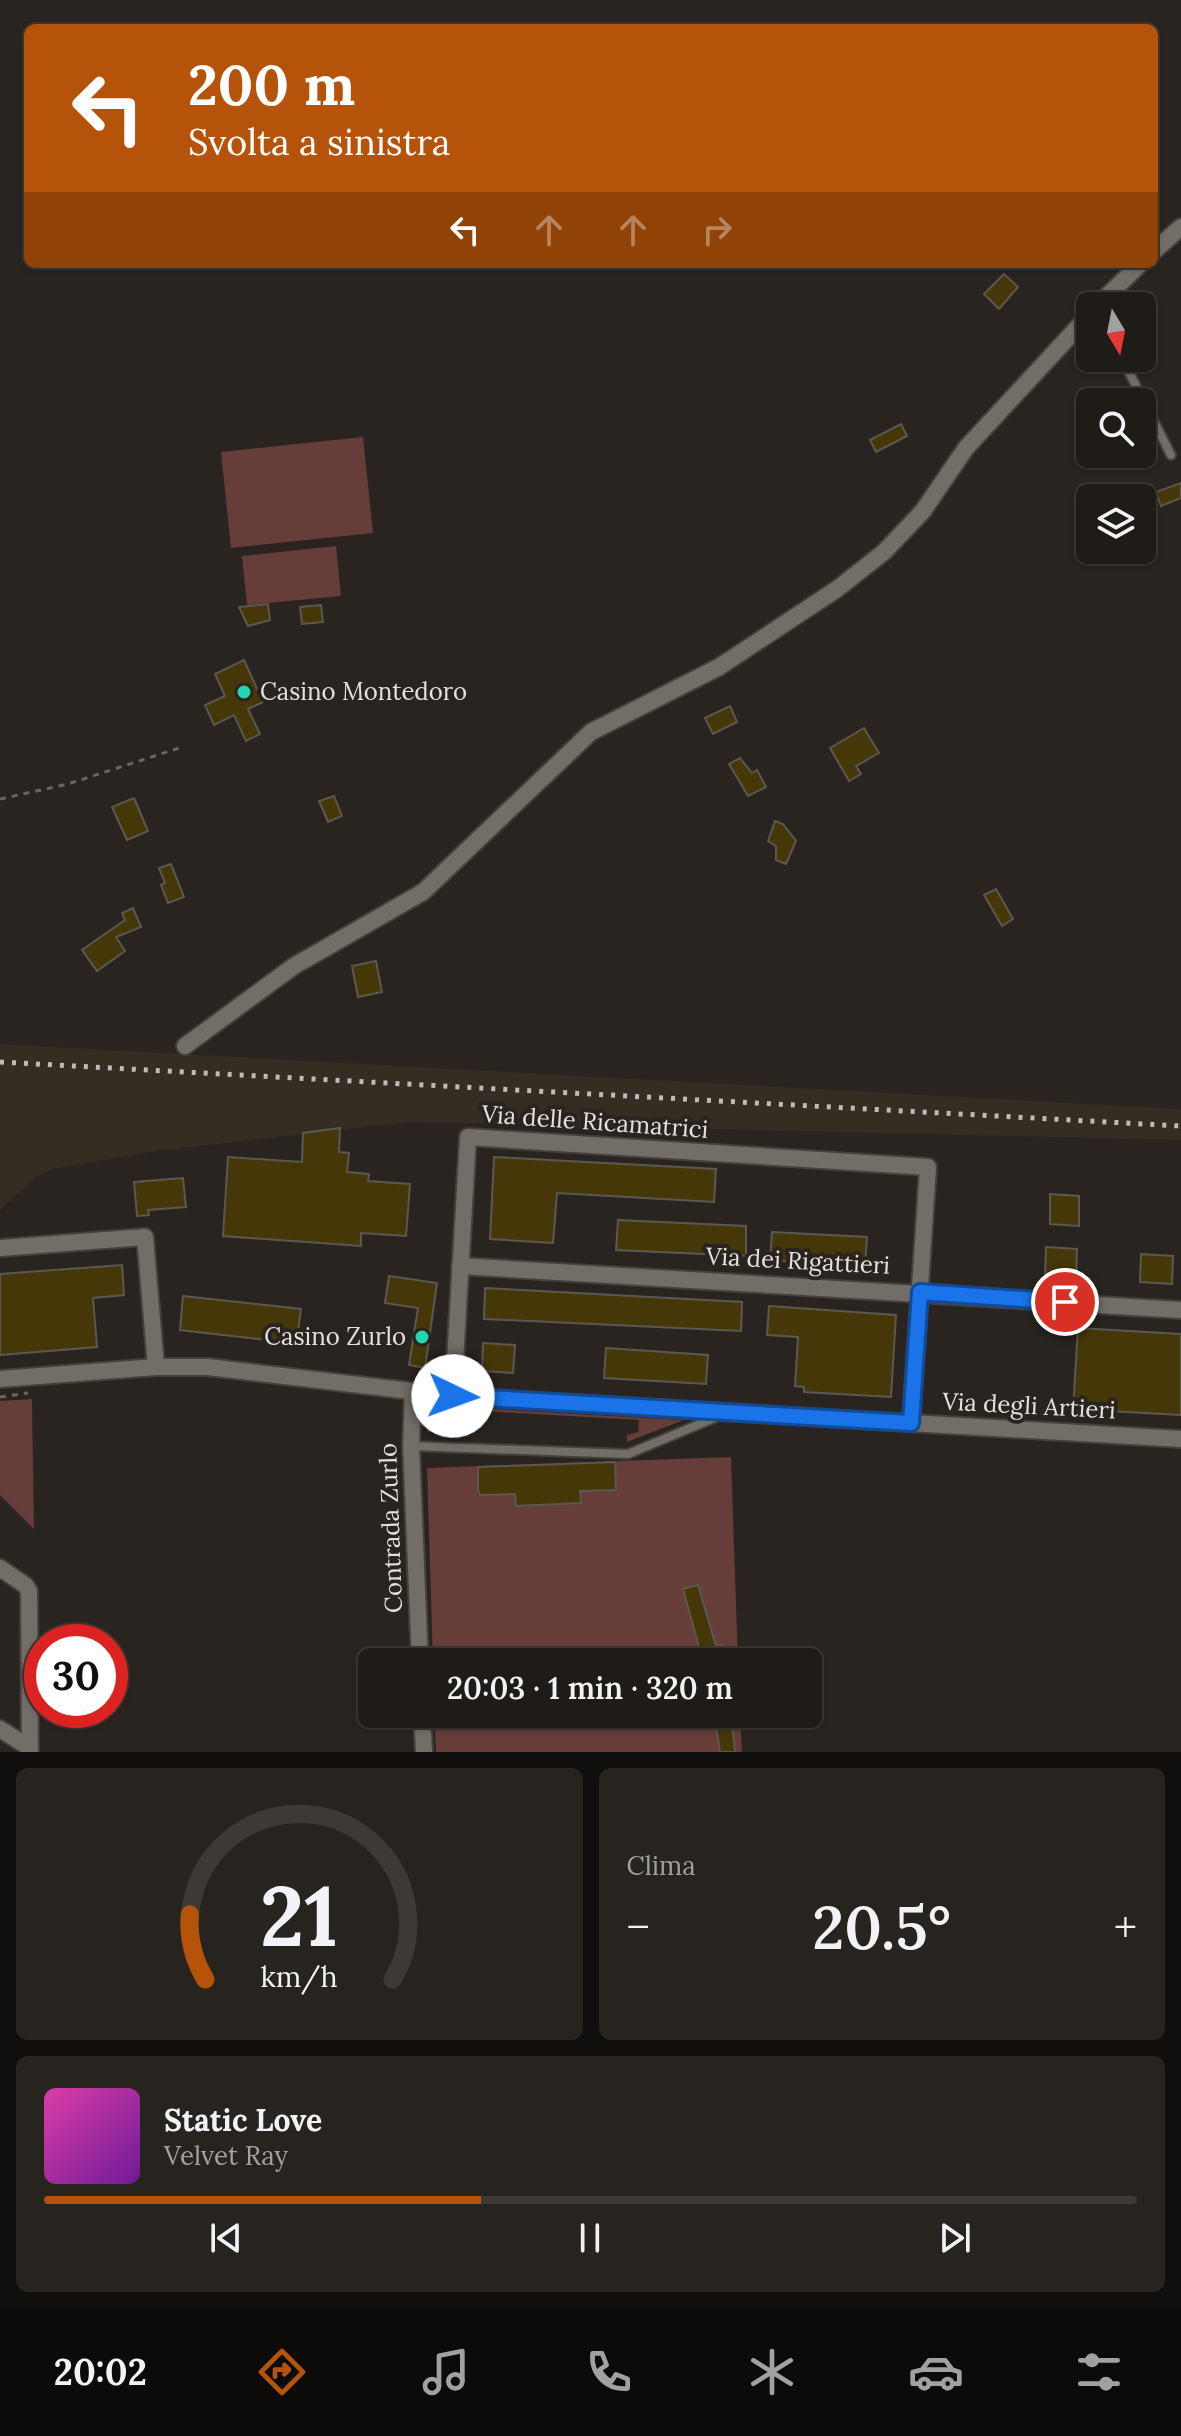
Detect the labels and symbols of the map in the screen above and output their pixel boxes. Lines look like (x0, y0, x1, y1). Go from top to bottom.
north arrow (1076, 292, 1156, 372)
place label: Casino Montedoro (260, 676, 467, 707)
marker: Casino Montedoro (235, 683, 253, 701)
street label: Via delle Ricamatrici (480, 1098, 709, 1145)
street label: Via dei Rigattieri (704, 1240, 891, 1281)
pin (1031, 1268, 1099, 1336)
place label: Casino Zurlo (264, 1321, 406, 1352)
marker: Casino Zurlo (413, 1328, 431, 1346)
position arrow (411, 1354, 495, 1438)
street label: Via degli Artieri (941, 1385, 1116, 1426)
street label: Contrada Zurlo (372, 1443, 409, 1613)
speed limit sign: 30 (24, 1624, 128, 1728)

